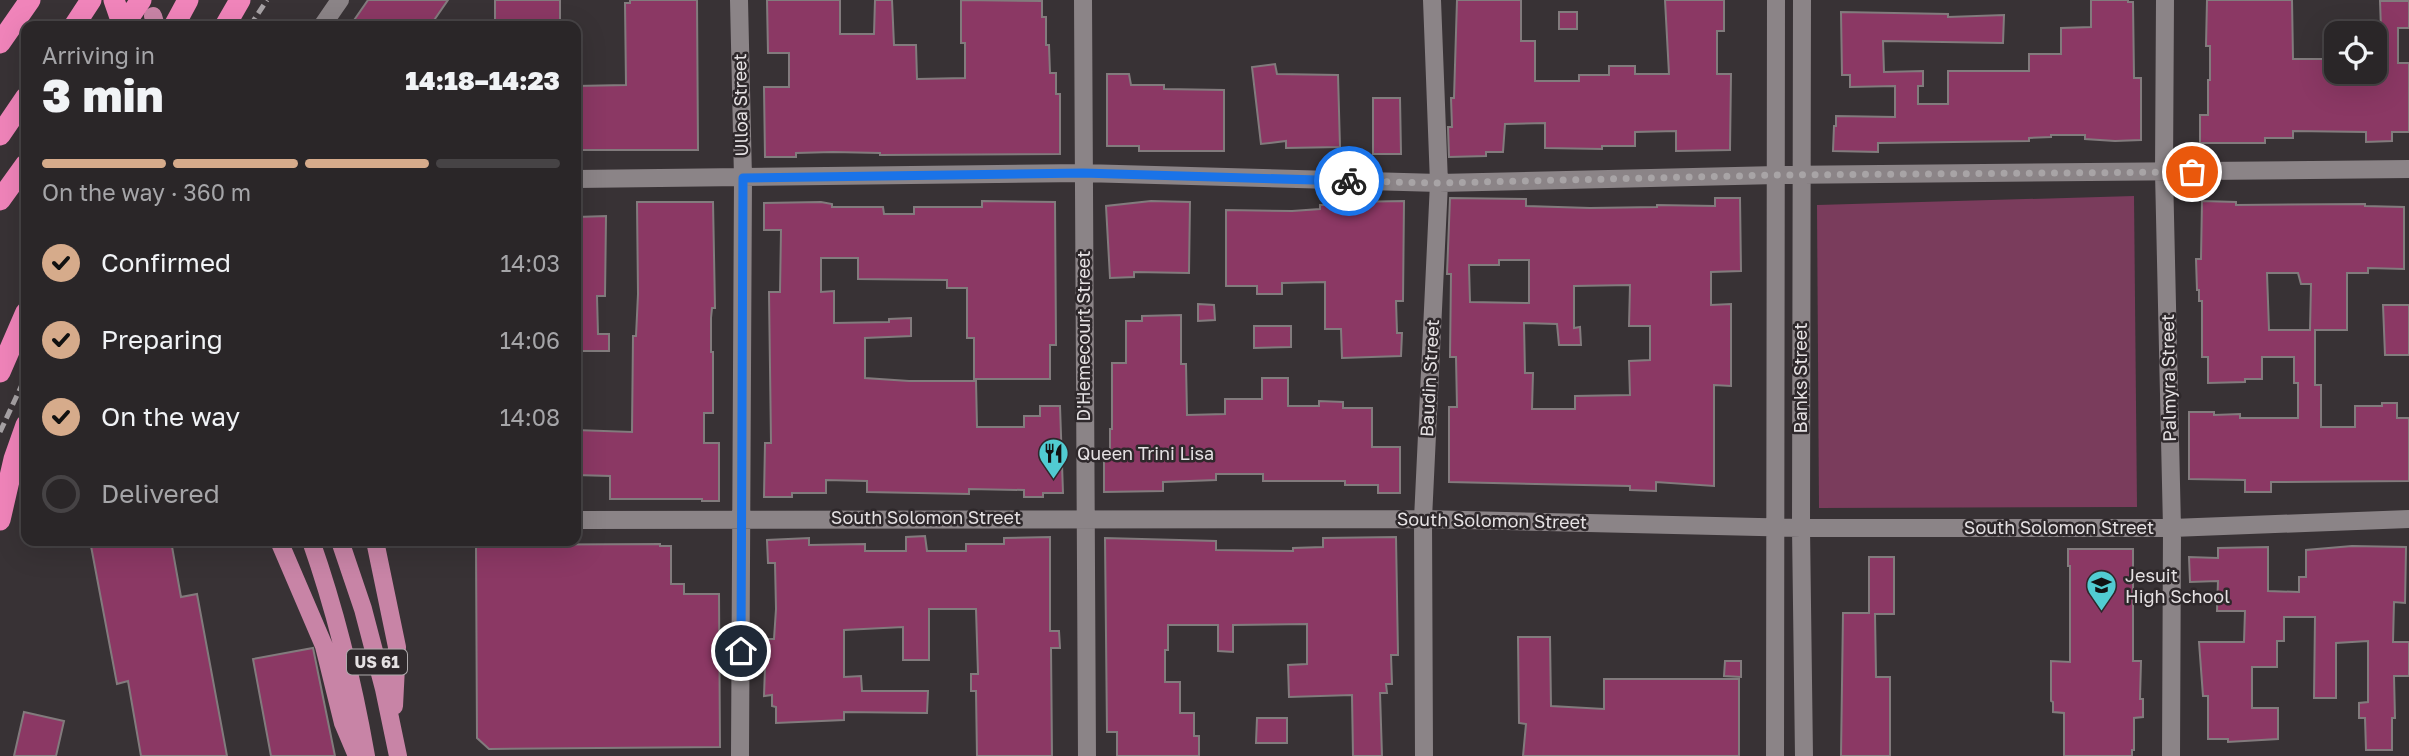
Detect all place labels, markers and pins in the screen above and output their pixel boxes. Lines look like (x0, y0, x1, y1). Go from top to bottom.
pin (2162, 142, 2222, 202)
restaurant icon: Queen Trini Lisa (1037, 437, 1071, 481)
place label: Queen Trini Lisa (1077, 442, 1214, 464)
place label: Jesuit High School (2125, 564, 2230, 607)
school or university icon: Jesuit High School (2085, 569, 2119, 613)
pin (711, 621, 771, 681)

